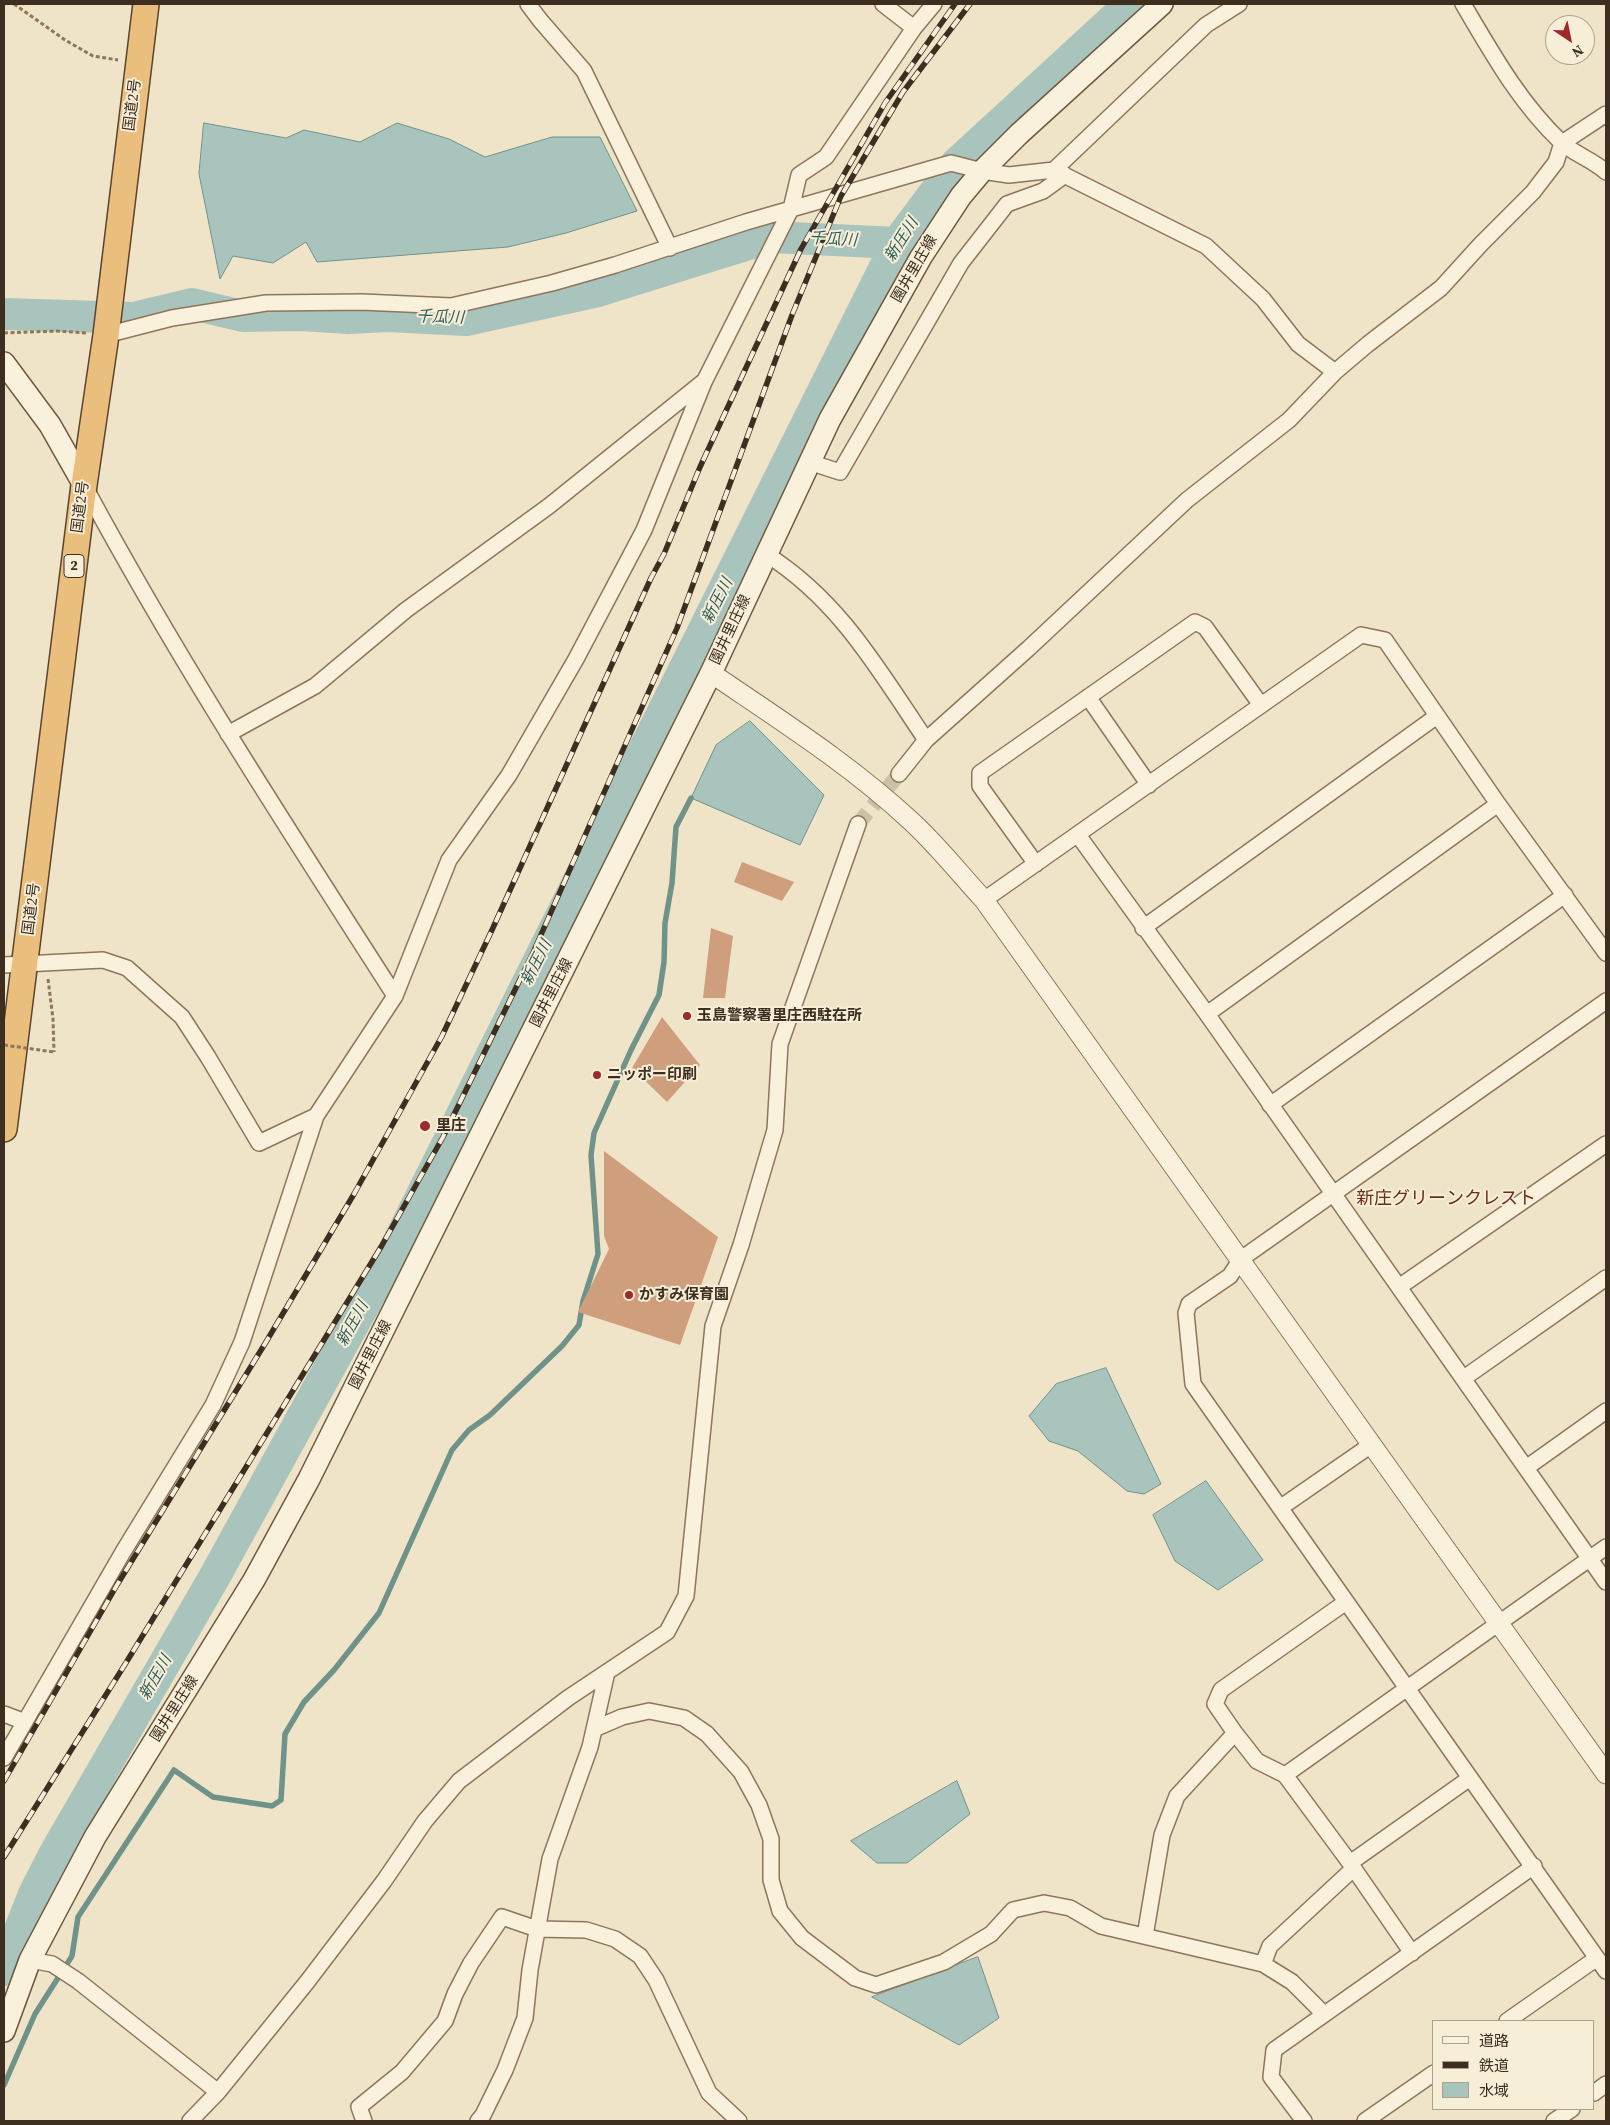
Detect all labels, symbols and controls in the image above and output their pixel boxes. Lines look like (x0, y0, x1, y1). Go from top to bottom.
north arrow (1545, 15, 1595, 65)
text: N (1568, 40, 1588, 63)
street label: 国道2号 (121, 78, 145, 132)
water label: 新圧川 (881, 215, 923, 265)
water label: 千瓜川 (809, 229, 857, 251)
street label: 園井里庄線 (888, 232, 942, 306)
water label: 千瓜川 (416, 308, 464, 328)
street label: 国道2号 (69, 480, 93, 534)
road number: 2 (64, 554, 84, 578)
water label: 新圧川 (699, 575, 737, 627)
street label: 園井里庄線 (707, 592, 755, 668)
street label: 国道2号 (20, 882, 44, 936)
water label: 新圧川 (518, 937, 556, 989)
street label: 園井里庄線 (527, 956, 577, 1030)
place label: 玉島警察署里庄西駐在所 (697, 1007, 862, 1025)
marker: 玉島警察署里庄西駐在所 (681, 1010, 693, 1022)
place label: ニッポー印刷 (607, 1066, 697, 1084)
marker: ニッポー印刷 (591, 1069, 603, 1081)
place label: 里庄 (436, 1117, 466, 1135)
marker: 里庄 (418, 1119, 432, 1133)
district label: 新庄グリーンクレスト (1356, 1188, 1536, 1210)
place label: かすみ保育園 (639, 1286, 729, 1304)
marker: かすみ保育園 (623, 1289, 635, 1301)
water label: 新圧川 (333, 1298, 373, 1350)
street label: 園井里庄線 (346, 1318, 396, 1392)
water label: 新圧川 (136, 1652, 176, 1704)
street label: 園井里庄線 (147, 1672, 203, 1746)
legend (1432, 2020, 1595, 2110)
text: 道路 (1479, 2030, 1509, 2051)
text: 鉄道 (1479, 2055, 1509, 2076)
text: 水域 (1479, 2080, 1509, 2101)

